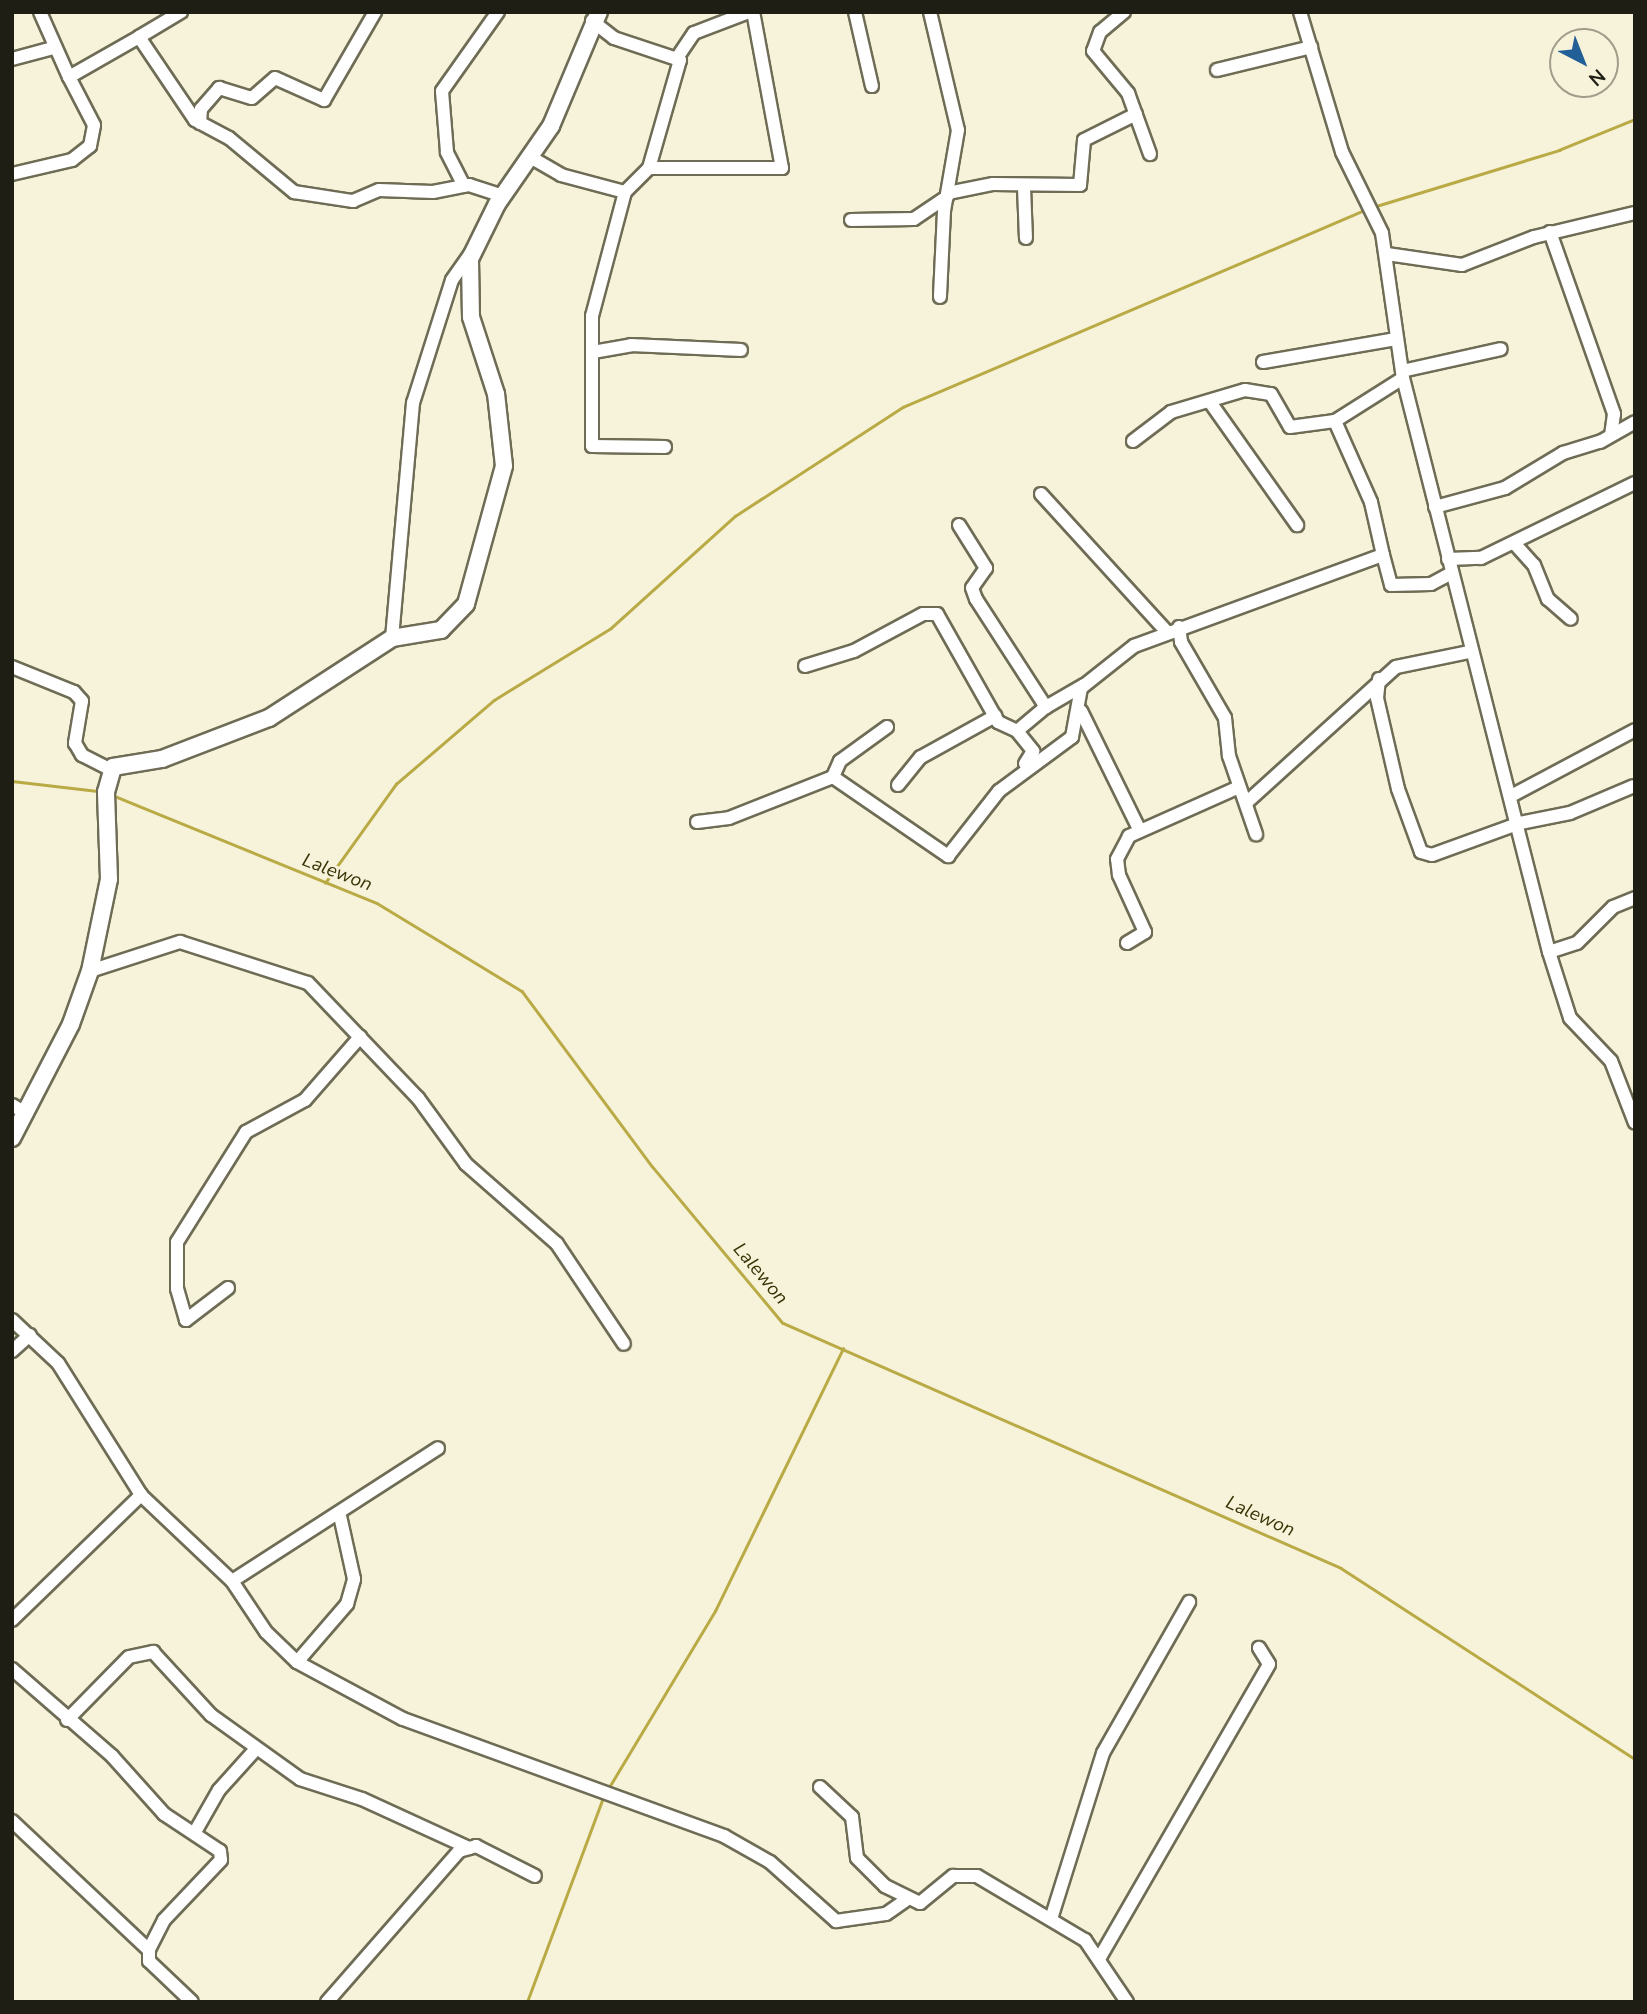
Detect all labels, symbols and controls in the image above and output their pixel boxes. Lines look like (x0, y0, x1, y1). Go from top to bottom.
north arrow (1549, 28, 1619, 98)
text: N (1583, 63, 1611, 92)
water label: Lalewon (299, 849, 375, 897)
water label: Lalewon (728, 1239, 792, 1309)
water label: Lalewon (1222, 1492, 1298, 1542)

